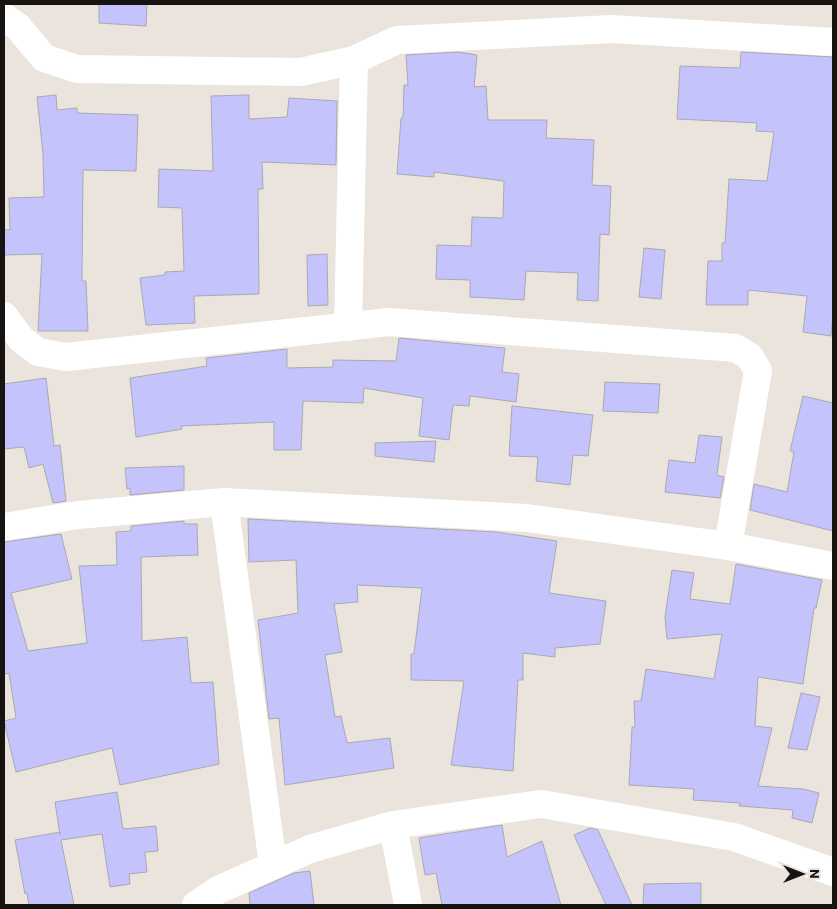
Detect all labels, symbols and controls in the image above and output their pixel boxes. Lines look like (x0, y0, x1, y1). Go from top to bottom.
north arrow (777, 849, 827, 899)
text: N (807, 869, 824, 879)

